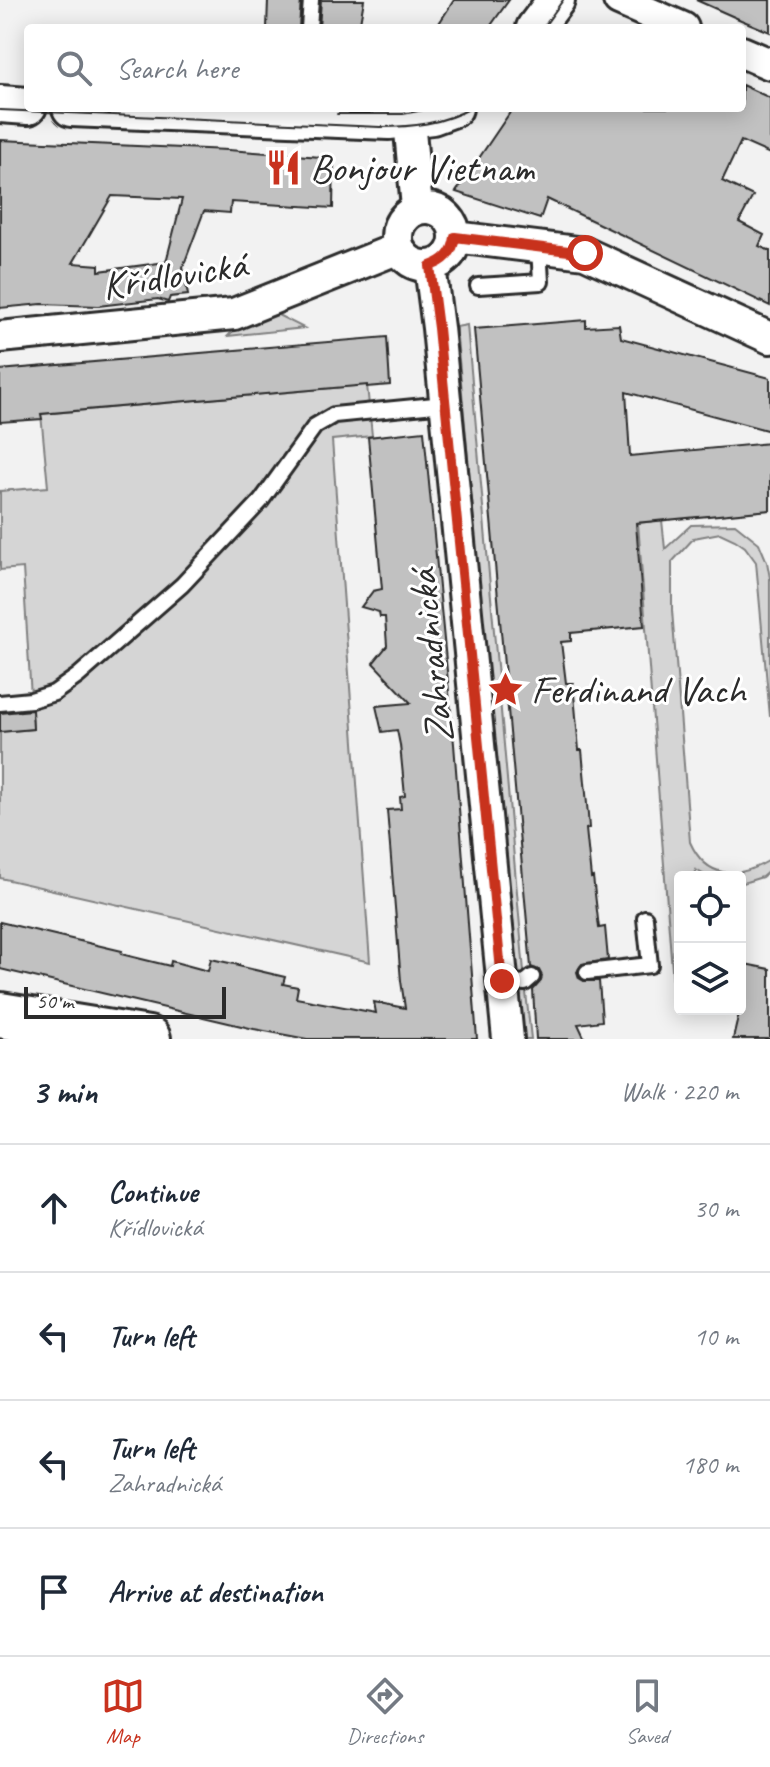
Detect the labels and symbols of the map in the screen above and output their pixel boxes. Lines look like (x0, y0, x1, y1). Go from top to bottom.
place label: Bonjour Vietnam (310, 143, 536, 193)
restaurant icon: Bonjour Vietnam (265, 148, 303, 186)
route start (567, 235, 603, 271)
street label: Křídlovická (98, 238, 253, 311)
street label: Zahradnická (397, 563, 465, 745)
place label: Ferdinand Vach (531, 665, 748, 715)
place icon: Ferdinand Vach (486, 670, 524, 708)
route end (484, 963, 520, 999)
scale bar (24, 983, 226, 1019)

